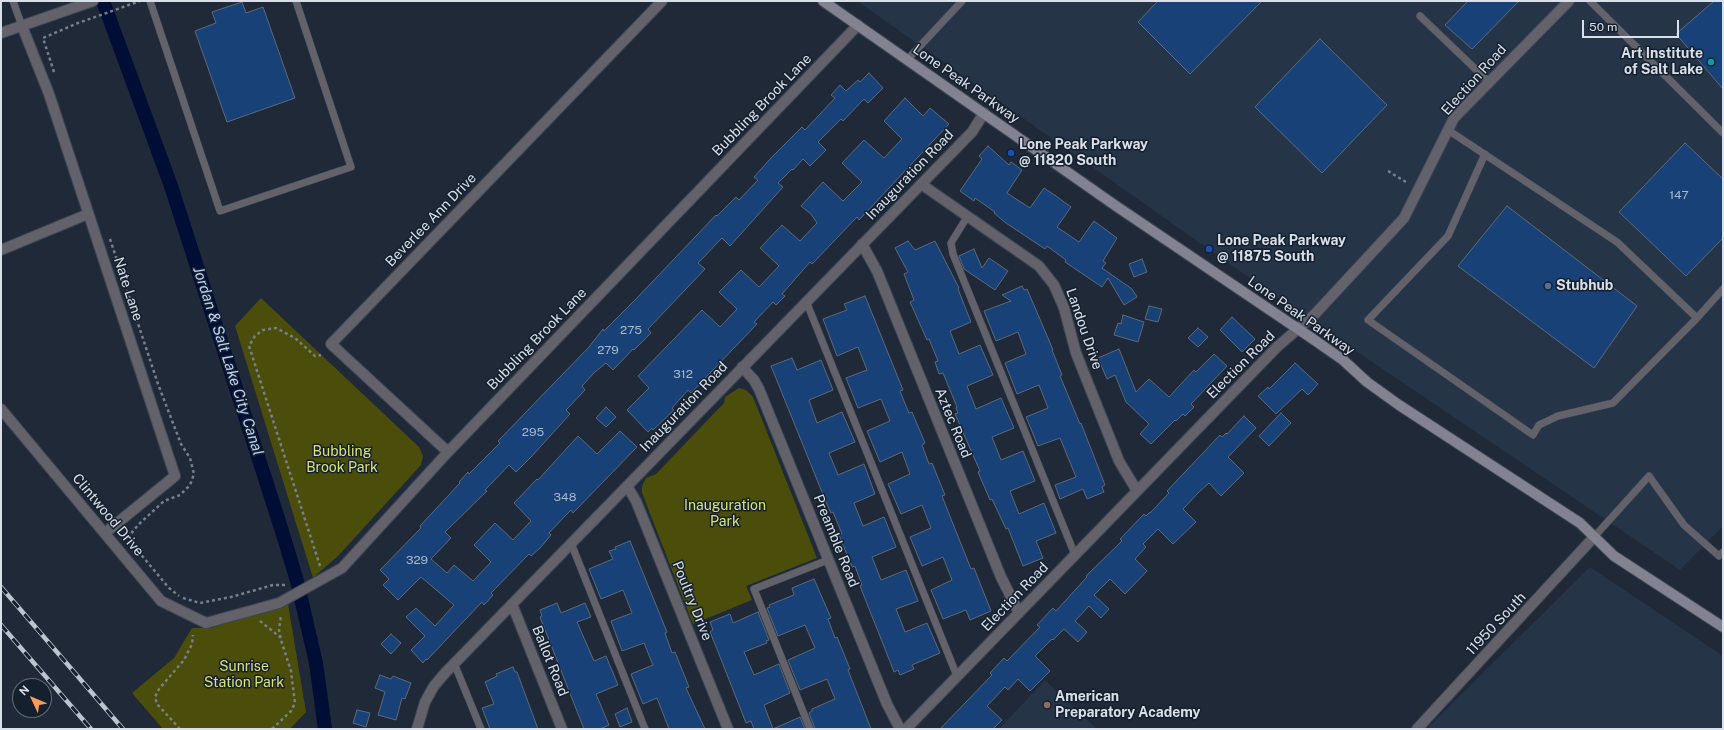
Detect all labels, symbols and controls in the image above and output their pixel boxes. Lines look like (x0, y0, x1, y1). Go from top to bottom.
scale bar (1584, 12, 1681, 38)
text: 50 m (1589, 20, 1617, 34)
street label: Lone Peak Parkway (909, 41, 1023, 127)
street label: Election Road (1438, 41, 1510, 119)
place label: Art Institute of Salt Lake (1621, 46, 1703, 78)
street label: Bubbling Brook Lane (709, 50, 815, 160)
marker: Art Institute of Salt Lake (1706, 57, 1716, 67)
street label: Inauguration Road (863, 126, 957, 224)
place label: Lone Peak Parkway @ 11820 South (1019, 137, 1148, 170)
marker: Lone Peak Parkway @ 11820 South (1006, 148, 1016, 158)
street label: Beverlee Ann Drive (382, 170, 480, 270)
house number: 147 (1669, 188, 1689, 202)
place label: Lone Peak Parkway @ 11875 South (1217, 233, 1346, 266)
marker: Lone Peak Parkway @ 11875 South (1204, 244, 1214, 254)
street label: Nate Lane (110, 255, 146, 323)
water label: Jordan & Salt Lake City Canal (189, 264, 267, 458)
street label: Lone Peak Parkway (1244, 273, 1358, 359)
place label: Stubhub (1556, 278, 1613, 294)
marker: Stubhub (1543, 281, 1553, 291)
street label: Bubbling Brook Lane (484, 284, 590, 394)
street label: Landou Drive (1062, 286, 1106, 372)
house number: 275 (620, 323, 642, 337)
street label: Election Road (1204, 328, 1278, 402)
house number: 279 (597, 343, 619, 357)
street label: Inauguration Road (637, 358, 731, 456)
house number: 312 (673, 367, 693, 381)
street label: Aztec Road (931, 385, 975, 461)
house number: 295 (522, 425, 544, 439)
park label: Bubbling Brook Park (306, 444, 378, 476)
street label: Clintwood Drive (69, 470, 147, 560)
house number: 348 (554, 490, 576, 504)
street label: Preamble Road (810, 492, 862, 590)
park label: Inauguration Park (684, 498, 766, 530)
house number: 329 (406, 553, 428, 567)
street label: Poultry Drive (668, 559, 716, 643)
street label: Election Road (978, 559, 1052, 635)
street label: 11950 South (1463, 589, 1529, 659)
street label: Ballot Road (528, 623, 572, 699)
park label: Sunrise Station Park (204, 659, 284, 692)
north arrow (12, 678, 52, 718)
text: N (17, 683, 31, 698)
place label: American Preparatory Academy (1055, 689, 1200, 722)
marker: American Preparatory Academy (1042, 700, 1052, 710)

